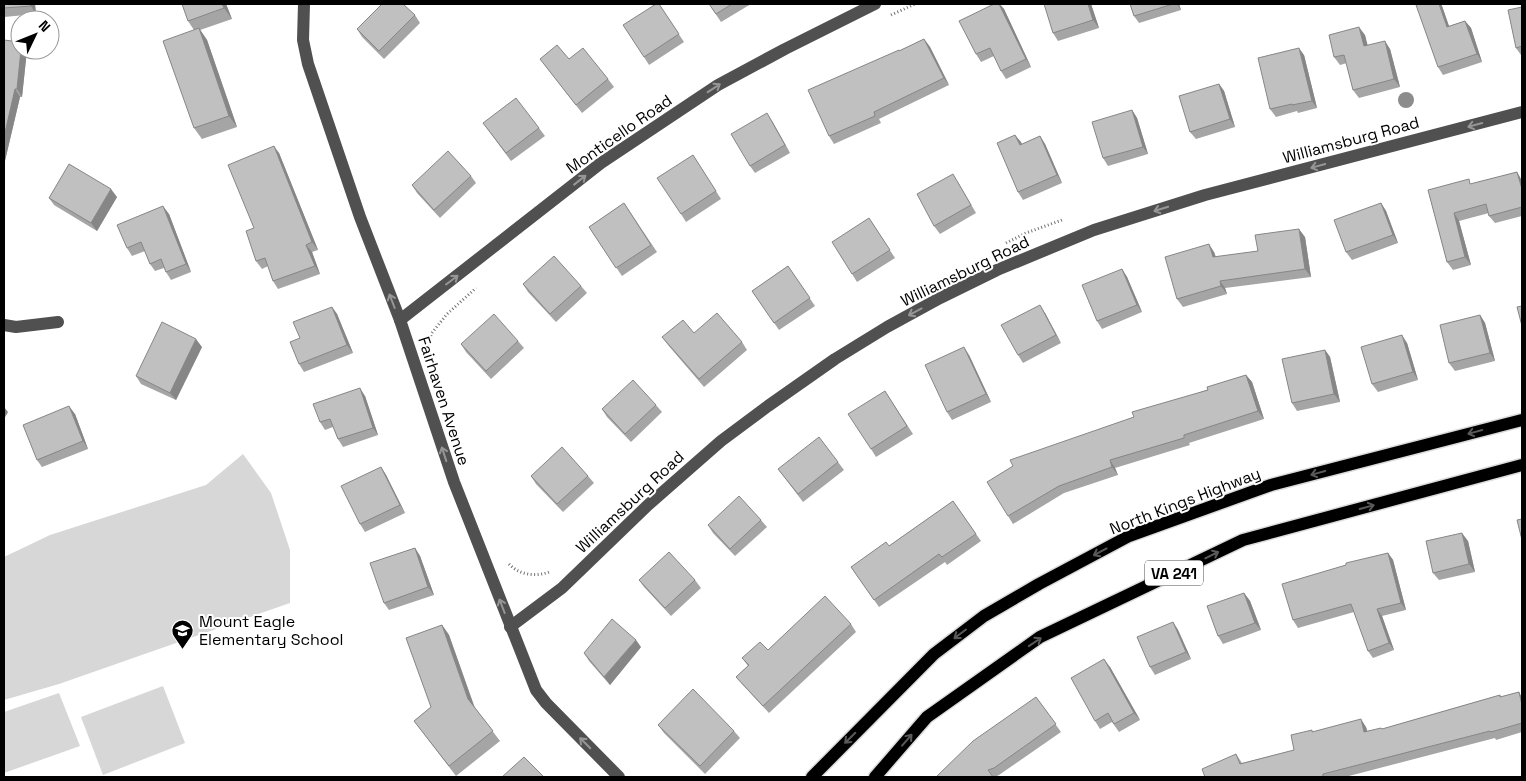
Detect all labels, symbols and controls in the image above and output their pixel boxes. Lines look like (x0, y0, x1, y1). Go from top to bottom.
north arrow (10, 10, 60, 60)
text: N (35, 17, 54, 36)
one-way arrow (707, 82, 721, 93)
street label: Monticello Road (562, 90, 676, 178)
street label: Williamsburg Road (1280, 112, 1422, 168)
one-way arrow (1468, 121, 1484, 130)
one-way arrow (1310, 161, 1326, 171)
one-way arrow (573, 174, 586, 185)
one-way arrow (1154, 204, 1170, 214)
street label: Williamsburg Road (897, 231, 1033, 311)
one-way arrow (445, 275, 459, 285)
one-way arrow (387, 293, 396, 309)
one-way arrow (908, 308, 923, 317)
street label: Fairhaven Avenue (413, 334, 475, 468)
one-way arrow (1467, 427, 1483, 437)
street label: Williamsburg Road (571, 446, 689, 558)
one-way arrow (439, 447, 449, 463)
street label: North Kings Highway (1107, 463, 1263, 539)
one-way arrow (1310, 469, 1326, 478)
one-way arrow (1358, 502, 1374, 511)
one-way arrow (1092, 547, 1107, 557)
one-way arrow (1204, 550, 1219, 559)
road number: VA 241 (1145, 560, 1203, 586)
one-way arrow (497, 599, 506, 614)
place label: Mount Eagle Elementary School (199, 611, 344, 650)
school or university icon: Mount Eagle Elementary School (171, 618, 195, 649)
one-way arrow (954, 629, 967, 640)
one-way arrow (1027, 636, 1041, 646)
one-way arrow (844, 732, 856, 744)
one-way arrow (901, 734, 912, 747)
one-way arrow (579, 736, 591, 749)

